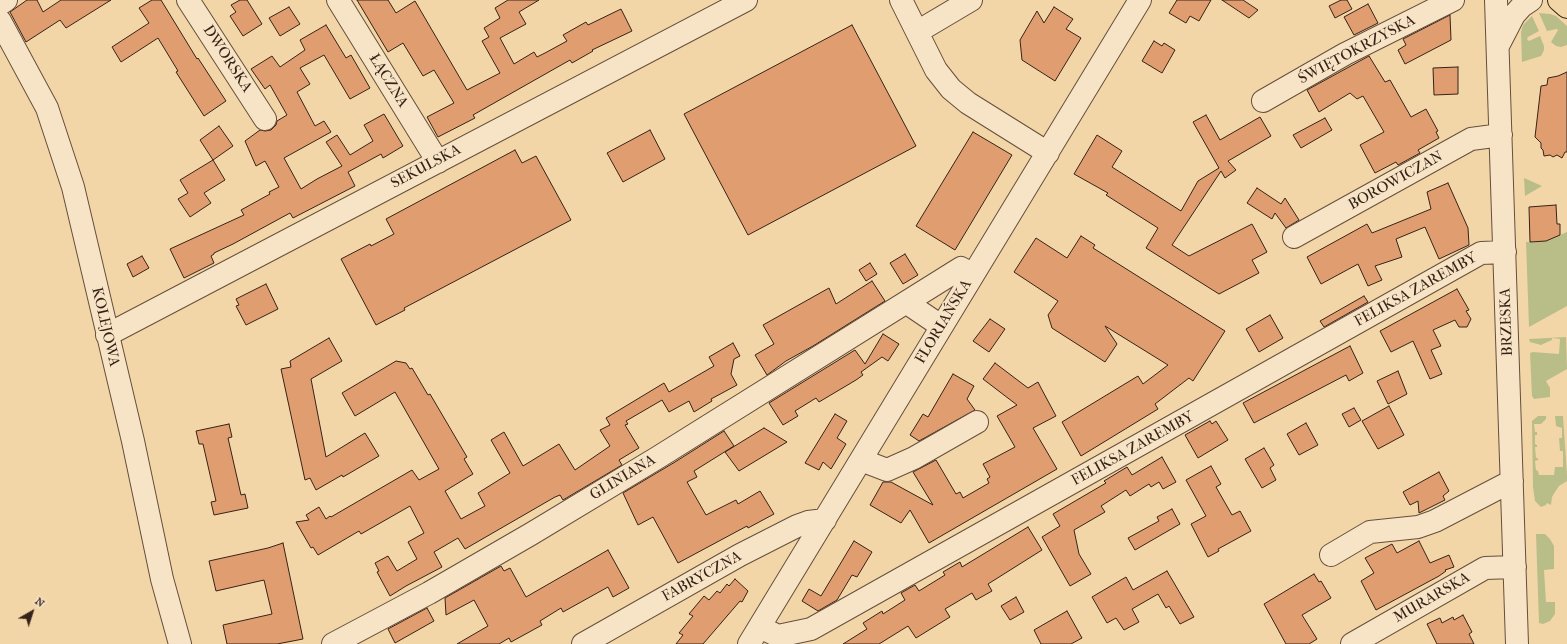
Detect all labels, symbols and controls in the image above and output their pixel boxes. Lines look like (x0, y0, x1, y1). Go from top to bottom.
street label: ŚWIĘTOKRZYSKA (1296, 12, 1418, 88)
street label: DWORSKA (199, 22, 255, 96)
street label: ŁĄCZNA (365, 51, 411, 111)
street label: SEKULSKA (388, 141, 464, 193)
street label: BOROWICZAN (1346, 148, 1446, 214)
street label: FELIKSA ZAREMBY (1352, 249, 1480, 331)
street label: FLORIAŃSKA (912, 277, 976, 367)
street label: KOLEJOWA (87, 286, 123, 368)
street label: BRZESKA (1497, 288, 1517, 356)
street label: FELIKSA ZAREMBY (1069, 408, 1197, 490)
street label: GLINIANA (587, 451, 659, 505)
street label: FABRYCZNA (659, 548, 745, 606)
street label: MURARSKA (1391, 569, 1473, 627)
north arrow (12, 592, 52, 632)
text: N (33, 595, 47, 610)

